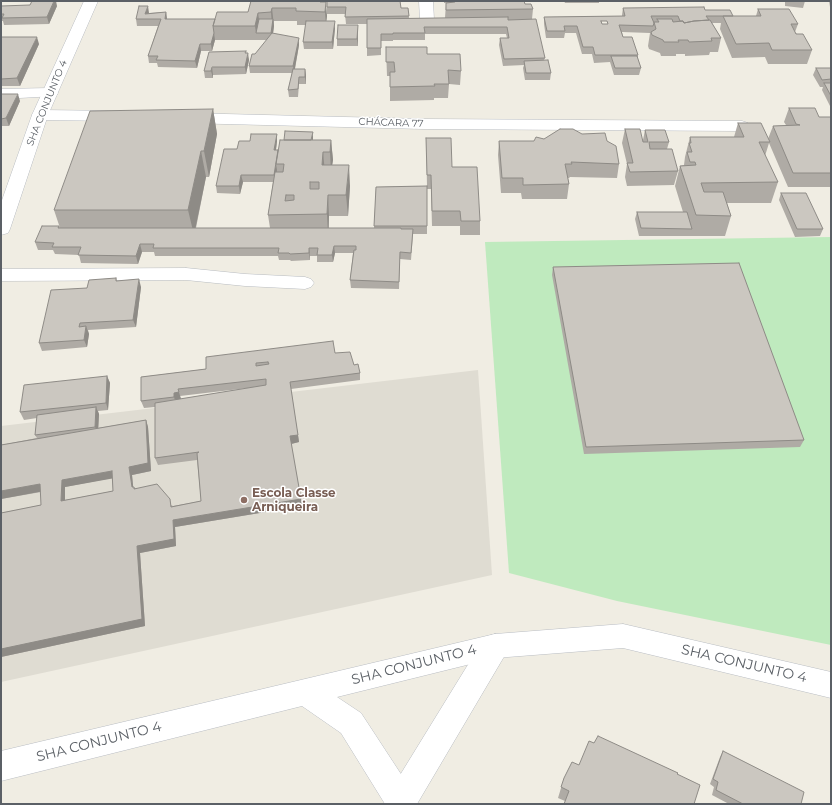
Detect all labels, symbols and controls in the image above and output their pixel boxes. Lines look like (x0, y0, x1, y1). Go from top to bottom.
street label: SHA CONJUNTO 4 (24, 58, 70, 148)
street label: CHÁCARA 77 (358, 116, 424, 130)
place label: Escola Classe Arniqueira (252, 486, 336, 514)
marker: Escola Classe Arniqueira (239, 495, 249, 505)
street label: SHA CONJUNTO 4 (350, 641, 478, 689)
street label: SHA CONJUNTO 4 (680, 641, 808, 687)
street label: SHA CONJUNTO 4 (35, 718, 163, 766)

